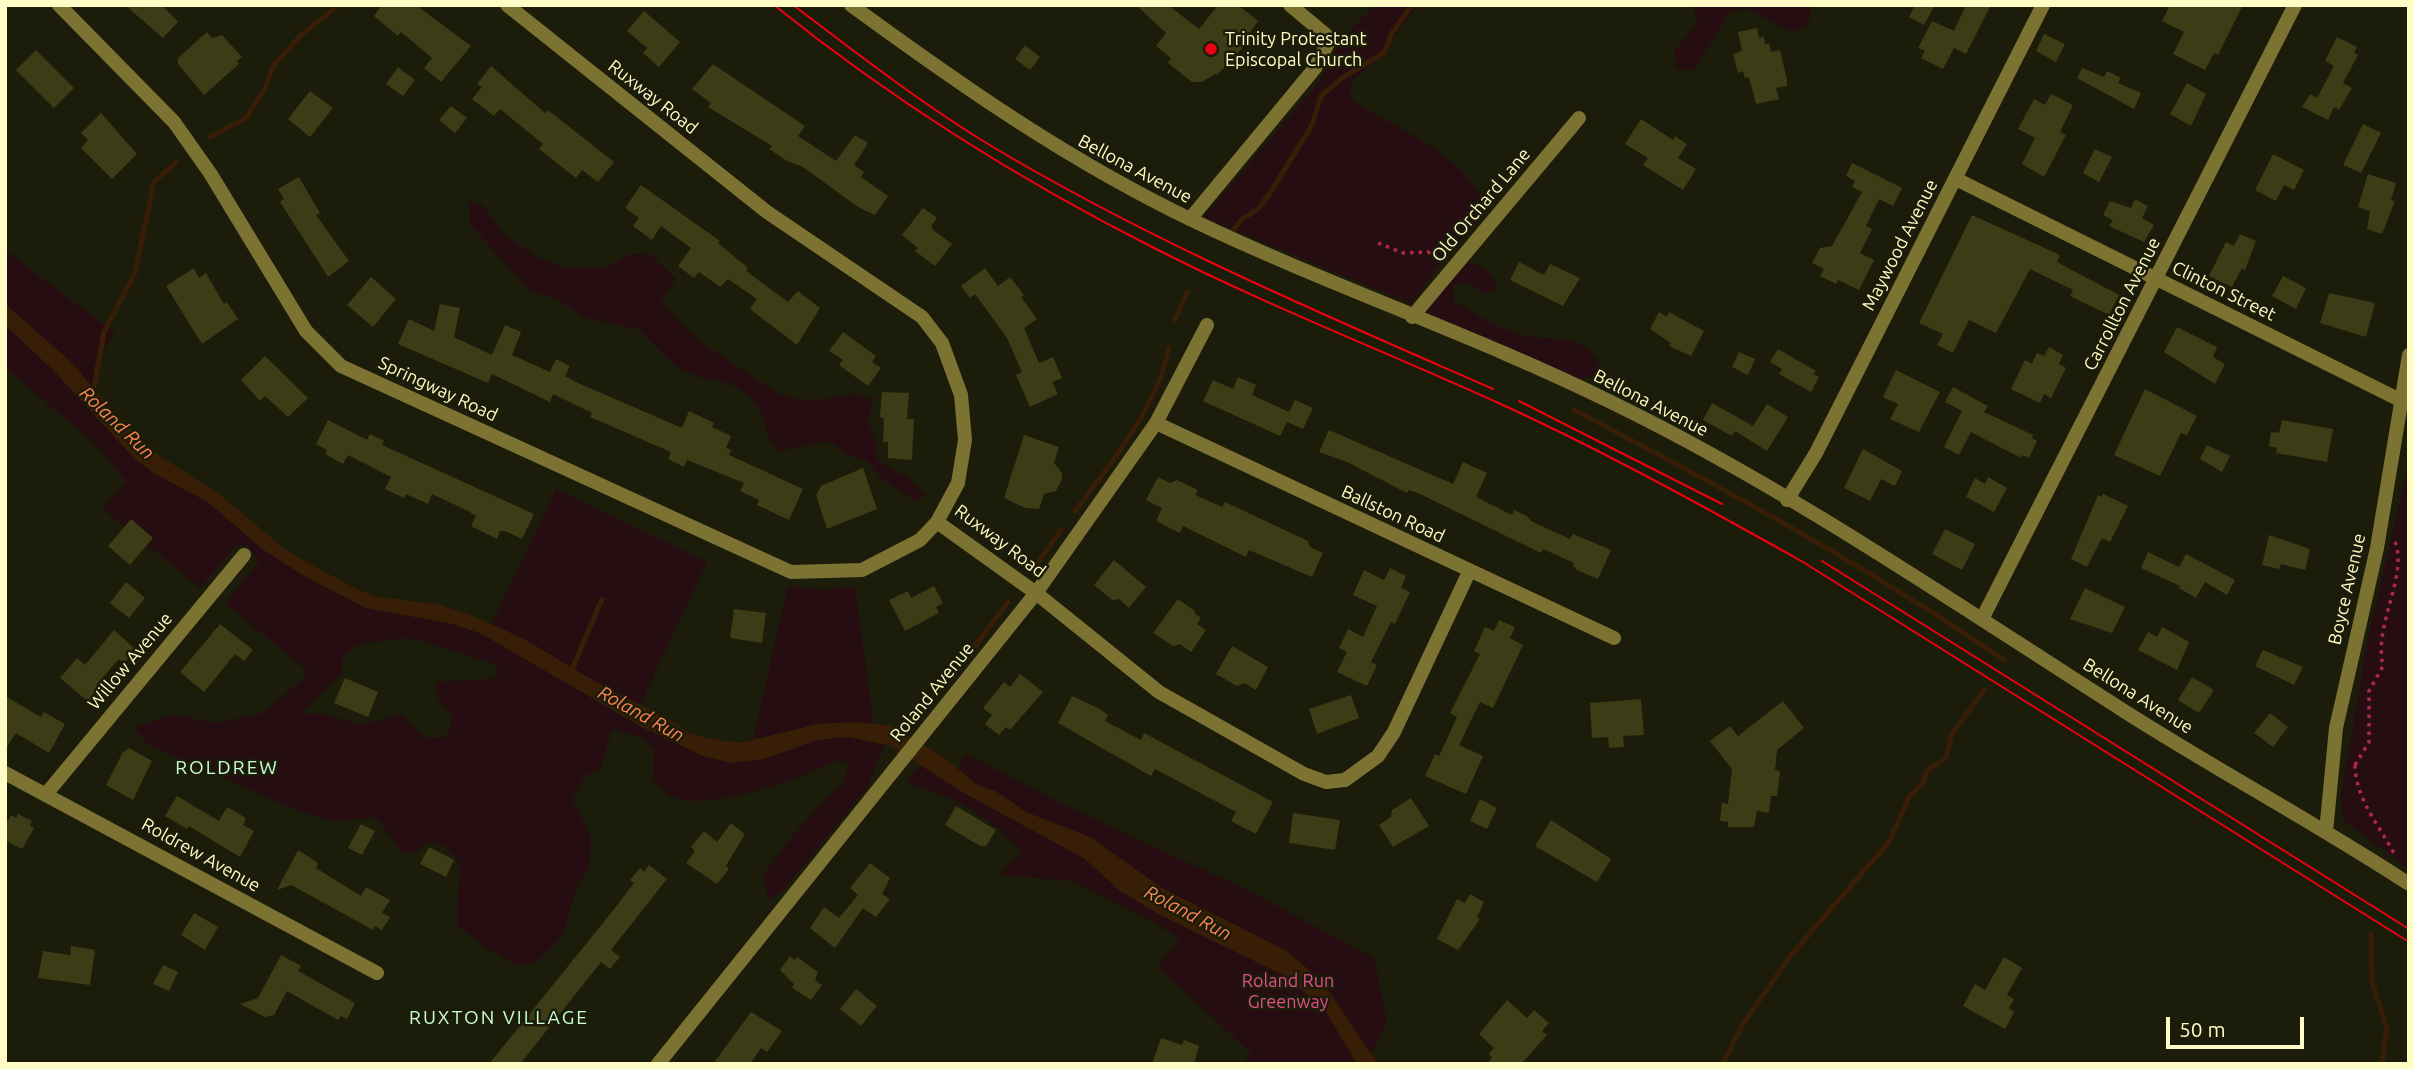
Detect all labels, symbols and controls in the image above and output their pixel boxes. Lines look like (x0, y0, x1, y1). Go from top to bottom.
place label: Trinity Protestant Episcopal Church (1225, 28, 1367, 70)
marker: Trinity Protestant Episcopal Church (1203, 41, 1219, 57)
street label: Ruxway Road (604, 55, 702, 139)
street label: Bellona Avenue (1074, 130, 1196, 208)
street label: Old Orchard Lane (1427, 144, 1535, 266)
street label: Maywood Avenue (1858, 176, 1942, 314)
street label: Carrollton Avenue (2079, 234, 2165, 374)
street label: Clinton Street (2169, 257, 2279, 325)
street label: Springway Road (375, 352, 501, 426)
street label: Bellona Avenue (1590, 365, 1712, 441)
water label: Roland Run (75, 382, 159, 464)
street label: Ballston Road (1338, 481, 1448, 547)
street label: Ruxway Road (950, 500, 1050, 582)
street label: Boyce Avenue (2324, 531, 2370, 647)
street label: Willow Avenue (83, 608, 177, 714)
street label: Roland Avenue (885, 638, 979, 746)
street label: Bellona Avenue (2079, 654, 2197, 738)
water label: Roland Run (594, 681, 688, 747)
district label: ROLDREW (176, 757, 278, 779)
street label: Roldrew Avenue (138, 813, 264, 897)
water label: Roland Run (1141, 881, 1235, 945)
park label: Roland Run Greenway (1242, 970, 1334, 1012)
scale bar (2169, 1002, 2307, 1046)
district label: RUXTON VILLAGE (411, 1007, 587, 1029)
text: 50 m (2179, 1017, 2226, 1041)

